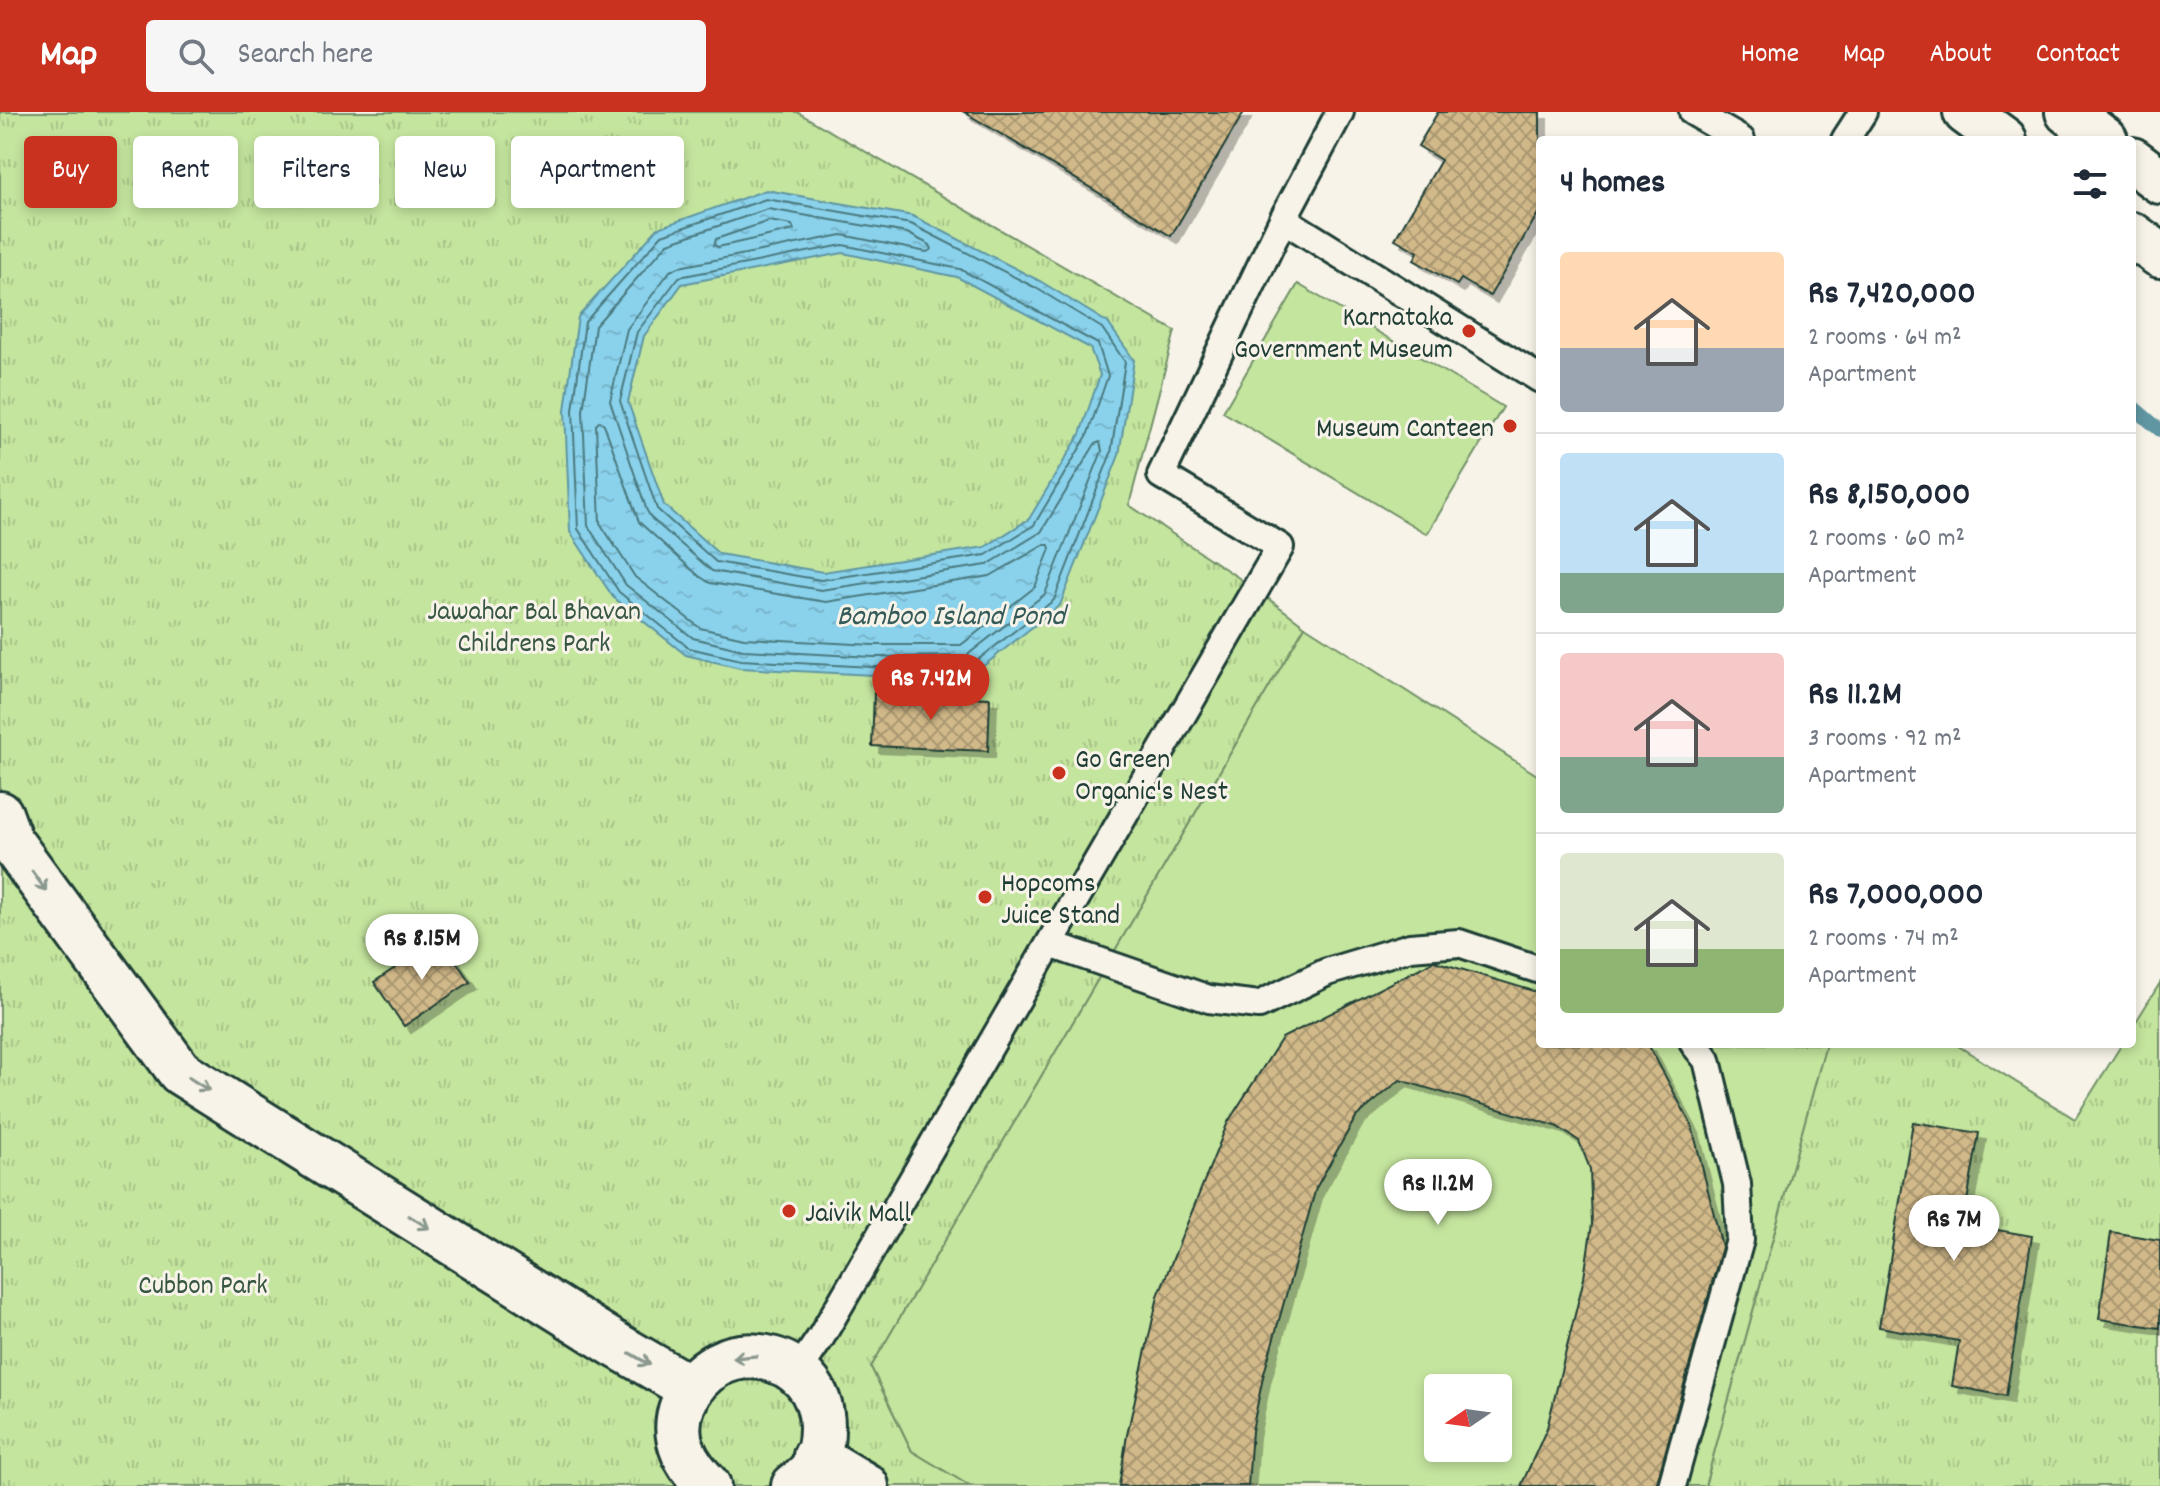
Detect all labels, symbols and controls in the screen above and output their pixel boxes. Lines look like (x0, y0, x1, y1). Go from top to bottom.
search box (146, 20, 706, 92)
text: Map (40, 29, 98, 84)
icon: search (174, 34, 218, 78)
text: Search here (238, 35, 373, 78)
text: Home (1741, 36, 1799, 76)
text: Map (1843, 36, 1885, 76)
text: About (1929, 36, 1992, 76)
text: Contact (2036, 36, 2120, 76)
chip: Buy (24, 136, 117, 208)
chip: Rent (133, 136, 238, 208)
chip: Filters (254, 136, 379, 208)
chip: New (395, 136, 495, 208)
chip: Apartment (511, 136, 684, 208)
text: 4 homes (1560, 160, 1665, 209)
icon: filters (2068, 162, 2112, 206)
text: Rs 7,420,000 (1808, 271, 1976, 320)
icon: home (1624, 284, 1720, 380)
place label: Karnataka Government Museum (1234, 300, 1454, 372)
text: 2 rooms · 64 m² (1808, 320, 1962, 357)
marker: Karnataka Government Museum (1460, 322, 1478, 340)
text: Apartment (1808, 357, 1917, 394)
place label: Museum Canteen (1316, 411, 1494, 451)
marker: Museum Canteen (1501, 417, 1519, 435)
text: Rs 8,150,000 (1808, 472, 1971, 521)
icon: home (1624, 485, 1720, 581)
text: 2 rooms · 60 m² (1808, 521, 1965, 558)
text: Apartment (1808, 558, 1917, 595)
park label: Jawahar Bal Bhavan Childrens Park (427, 594, 641, 666)
water label: Bamboo Island Pond (837, 597, 1069, 640)
pin: Rs 7.42M (848, 654, 1014, 722)
text: Rs 7.42M (890, 661, 972, 698)
text: Rs 11.2M (1808, 672, 1902, 721)
icon: home (1624, 685, 1720, 781)
text: 3 rooms · 92 m² (1808, 721, 1962, 758)
place label: Go Green Organic's Nest (1075, 742, 1228, 814)
text: Apartment (1808, 758, 1917, 795)
marker: Go Green Organic's Nest (1050, 764, 1068, 782)
place label: Hopcoms Juice Stand (1001, 866, 1120, 938)
one-way arrow (31, 869, 48, 891)
text: Rs 7,000,000 (1808, 872, 1984, 921)
icon: home (1624, 885, 1720, 981)
marker: Hopcoms Juice Stand (976, 888, 994, 906)
pin: Rs 8.15M (339, 914, 505, 982)
text: Rs 8.15M (383, 921, 461, 958)
text: 2 rooms · 74 m² (1808, 921, 1959, 958)
text: Apartment (1808, 958, 1917, 995)
one-way arrow (187, 1077, 210, 1093)
pin: Rs 11.2M (1355, 1159, 1521, 1227)
text: Rs 11.2M (1402, 1166, 1474, 1203)
pin: Rs 7M (1898, 1195, 2010, 1263)
place label: Jaivik Mall (805, 1196, 911, 1236)
marker: Jaivik Mall (780, 1202, 798, 1220)
text: Rs 7M (1927, 1202, 1981, 1239)
one-way arrow (408, 1213, 430, 1230)
park label: Cubbon Park (138, 1268, 268, 1308)
one-way arrow (732, 1350, 759, 1365)
one-way arrow (628, 1351, 651, 1367)
north arrow (1424, 1374, 1512, 1462)
map controls (1424, 1374, 1512, 1462)

